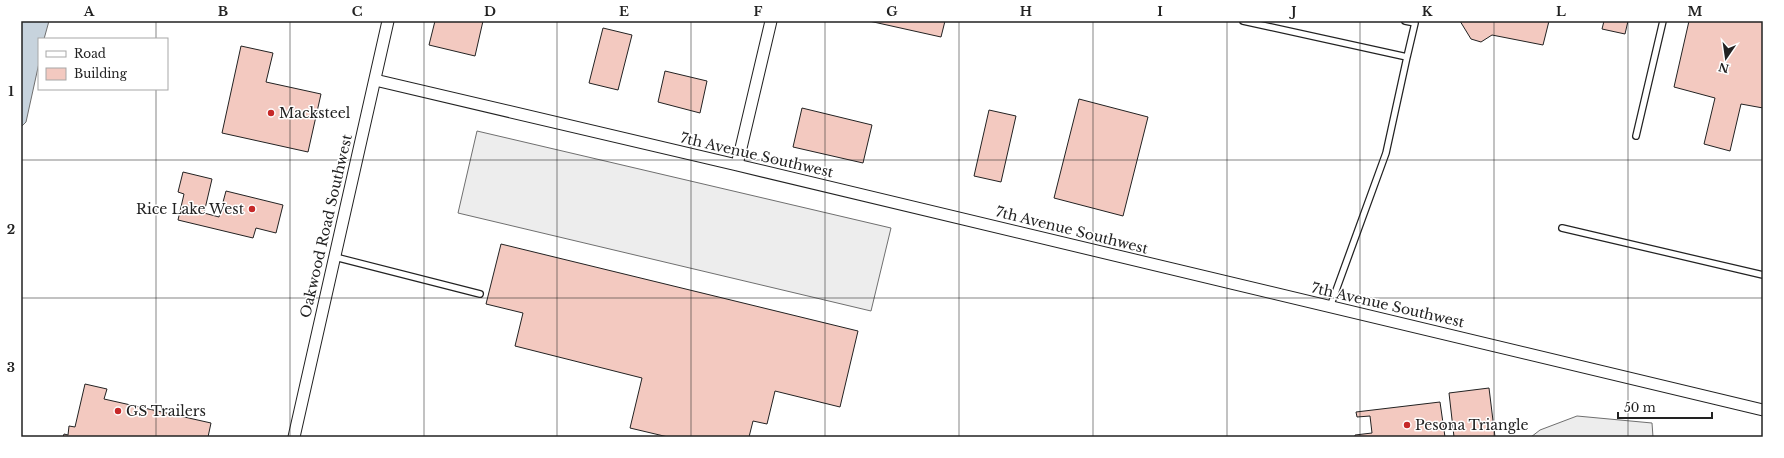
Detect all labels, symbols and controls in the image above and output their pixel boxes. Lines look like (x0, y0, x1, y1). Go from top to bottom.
text: A (83, 3, 95, 20)
text: B (218, 3, 228, 20)
text: C (352, 3, 363, 20)
text: D (484, 3, 496, 20)
text: E (619, 3, 629, 20)
text: F (754, 3, 763, 20)
text: G (886, 3, 898, 20)
text: H (1020, 3, 1032, 20)
text: I (1157, 3, 1163, 20)
text: J (1288, 3, 1297, 20)
text: K (1422, 3, 1433, 20)
text: L (1556, 3, 1566, 20)
text: M (1688, 3, 1703, 20)
legend (38, 38, 168, 90)
north arrow (1706, 38, 1746, 78)
text: Road (74, 46, 106, 61)
text: N (1716, 60, 1730, 76)
text: Building (74, 66, 128, 81)
text: 1 (8, 83, 14, 100)
place label: Macksteel (279, 104, 351, 122)
marker: Macksteel (266, 108, 276, 118)
street label: 7th Avenue Southwest (679, 129, 836, 182)
street label: Oakwood Road Southwest (296, 132, 356, 320)
place label: Rice Lake West (136, 200, 245, 218)
street label: 7th Avenue Southwest (994, 202, 1151, 258)
marker: Rice Lake West (247, 204, 257, 214)
text: 2 (7, 221, 15, 238)
street label: 7th Avenue Southwest (1310, 279, 1467, 332)
text: 3 (7, 359, 15, 376)
scale bar (1618, 394, 1712, 420)
text: 50 m (1624, 400, 1656, 415)
place label: GS Trailers (126, 402, 206, 420)
marker: GS Trailers (113, 406, 123, 416)
place label: Pesona Triangle (1415, 416, 1529, 434)
marker: Pesona Triangle (1402, 420, 1412, 430)

